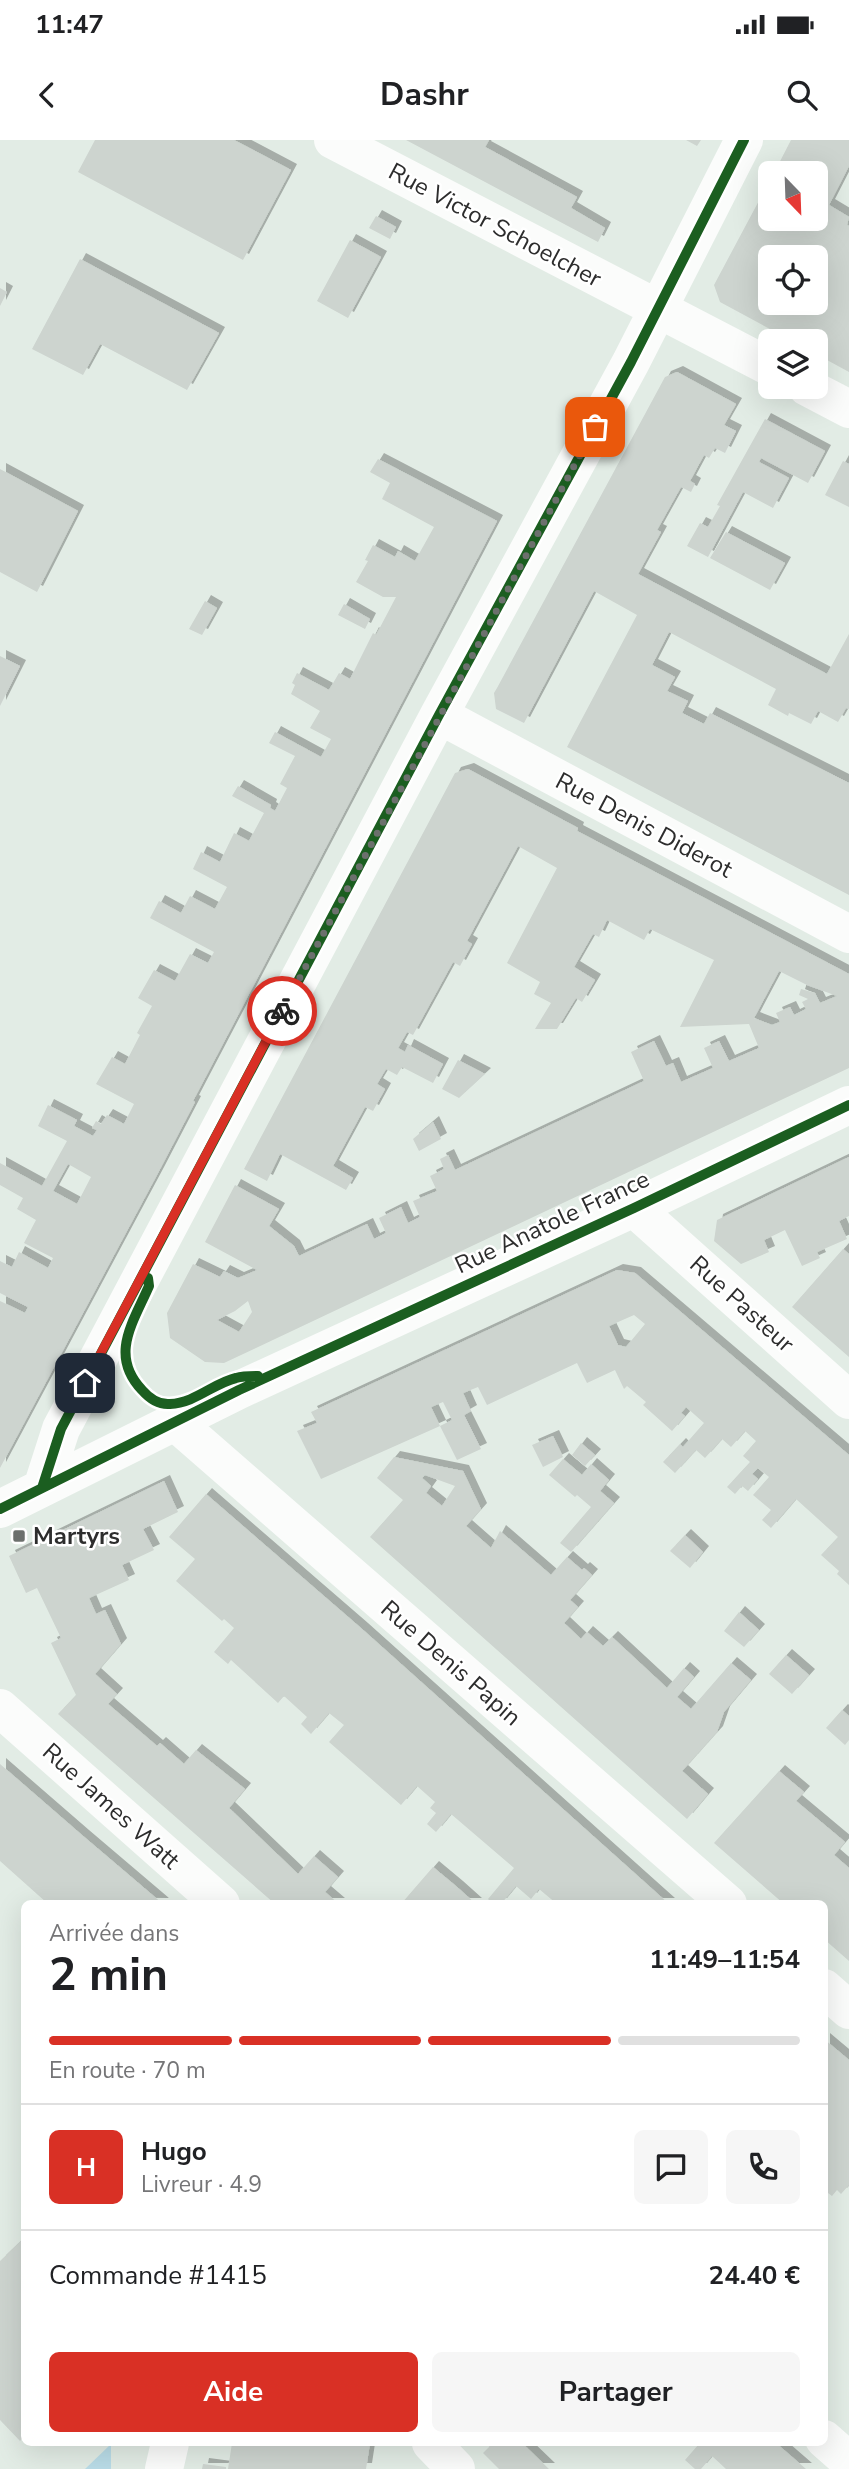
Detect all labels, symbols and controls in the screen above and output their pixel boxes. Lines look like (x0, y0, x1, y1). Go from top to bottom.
text: 11:47 (35, 7, 104, 42)
text: Dashr (380, 73, 469, 116)
icon: back (28, 76, 66, 114)
icon: search (783, 76, 821, 114)
street label: Rue Victor Schoelcher (383, 155, 607, 295)
north arrow (758, 161, 828, 231)
map controls (758, 161, 828, 399)
button: locate (758, 245, 828, 315)
button: layers (758, 329, 828, 399)
pin (565, 397, 625, 457)
icon: bag (576, 408, 614, 446)
street label: Rue Denis Diderot (550, 765, 739, 885)
courier (247, 976, 317, 1046)
icon: bike (263, 992, 301, 1030)
street label: Rue Anatole France (450, 1163, 654, 1281)
street label: Rue Pasteur (683, 1249, 801, 1360)
pin (55, 1353, 115, 1413)
icon: home (66, 1364, 104, 1402)
place label: Martyrs (33, 1520, 120, 1552)
marker: Martyrs (11, 1528, 27, 1544)
street label: Rue Denis Papin (374, 1593, 528, 1733)
street label: Rue James Watt (36, 1736, 187, 1877)
text: Arrivée dans (49, 1918, 179, 1949)
text: 11:49–11:54 (649, 1942, 800, 1977)
text: 2 min (49, 1943, 168, 2006)
text: En route · 70 m (49, 2055, 206, 2086)
button: chat (634, 2130, 708, 2204)
button: phone (726, 2130, 800, 2204)
text: Hugo (141, 2134, 207, 2169)
text: H (76, 2150, 96, 2185)
text: Livreur · 4.9 (141, 2169, 262, 2200)
text: Commande #1415 (49, 2258, 267, 2293)
text: 24.40 € (709, 2258, 800, 2293)
button: Aide (49, 2352, 418, 2432)
button: Partager (432, 2352, 800, 2432)

